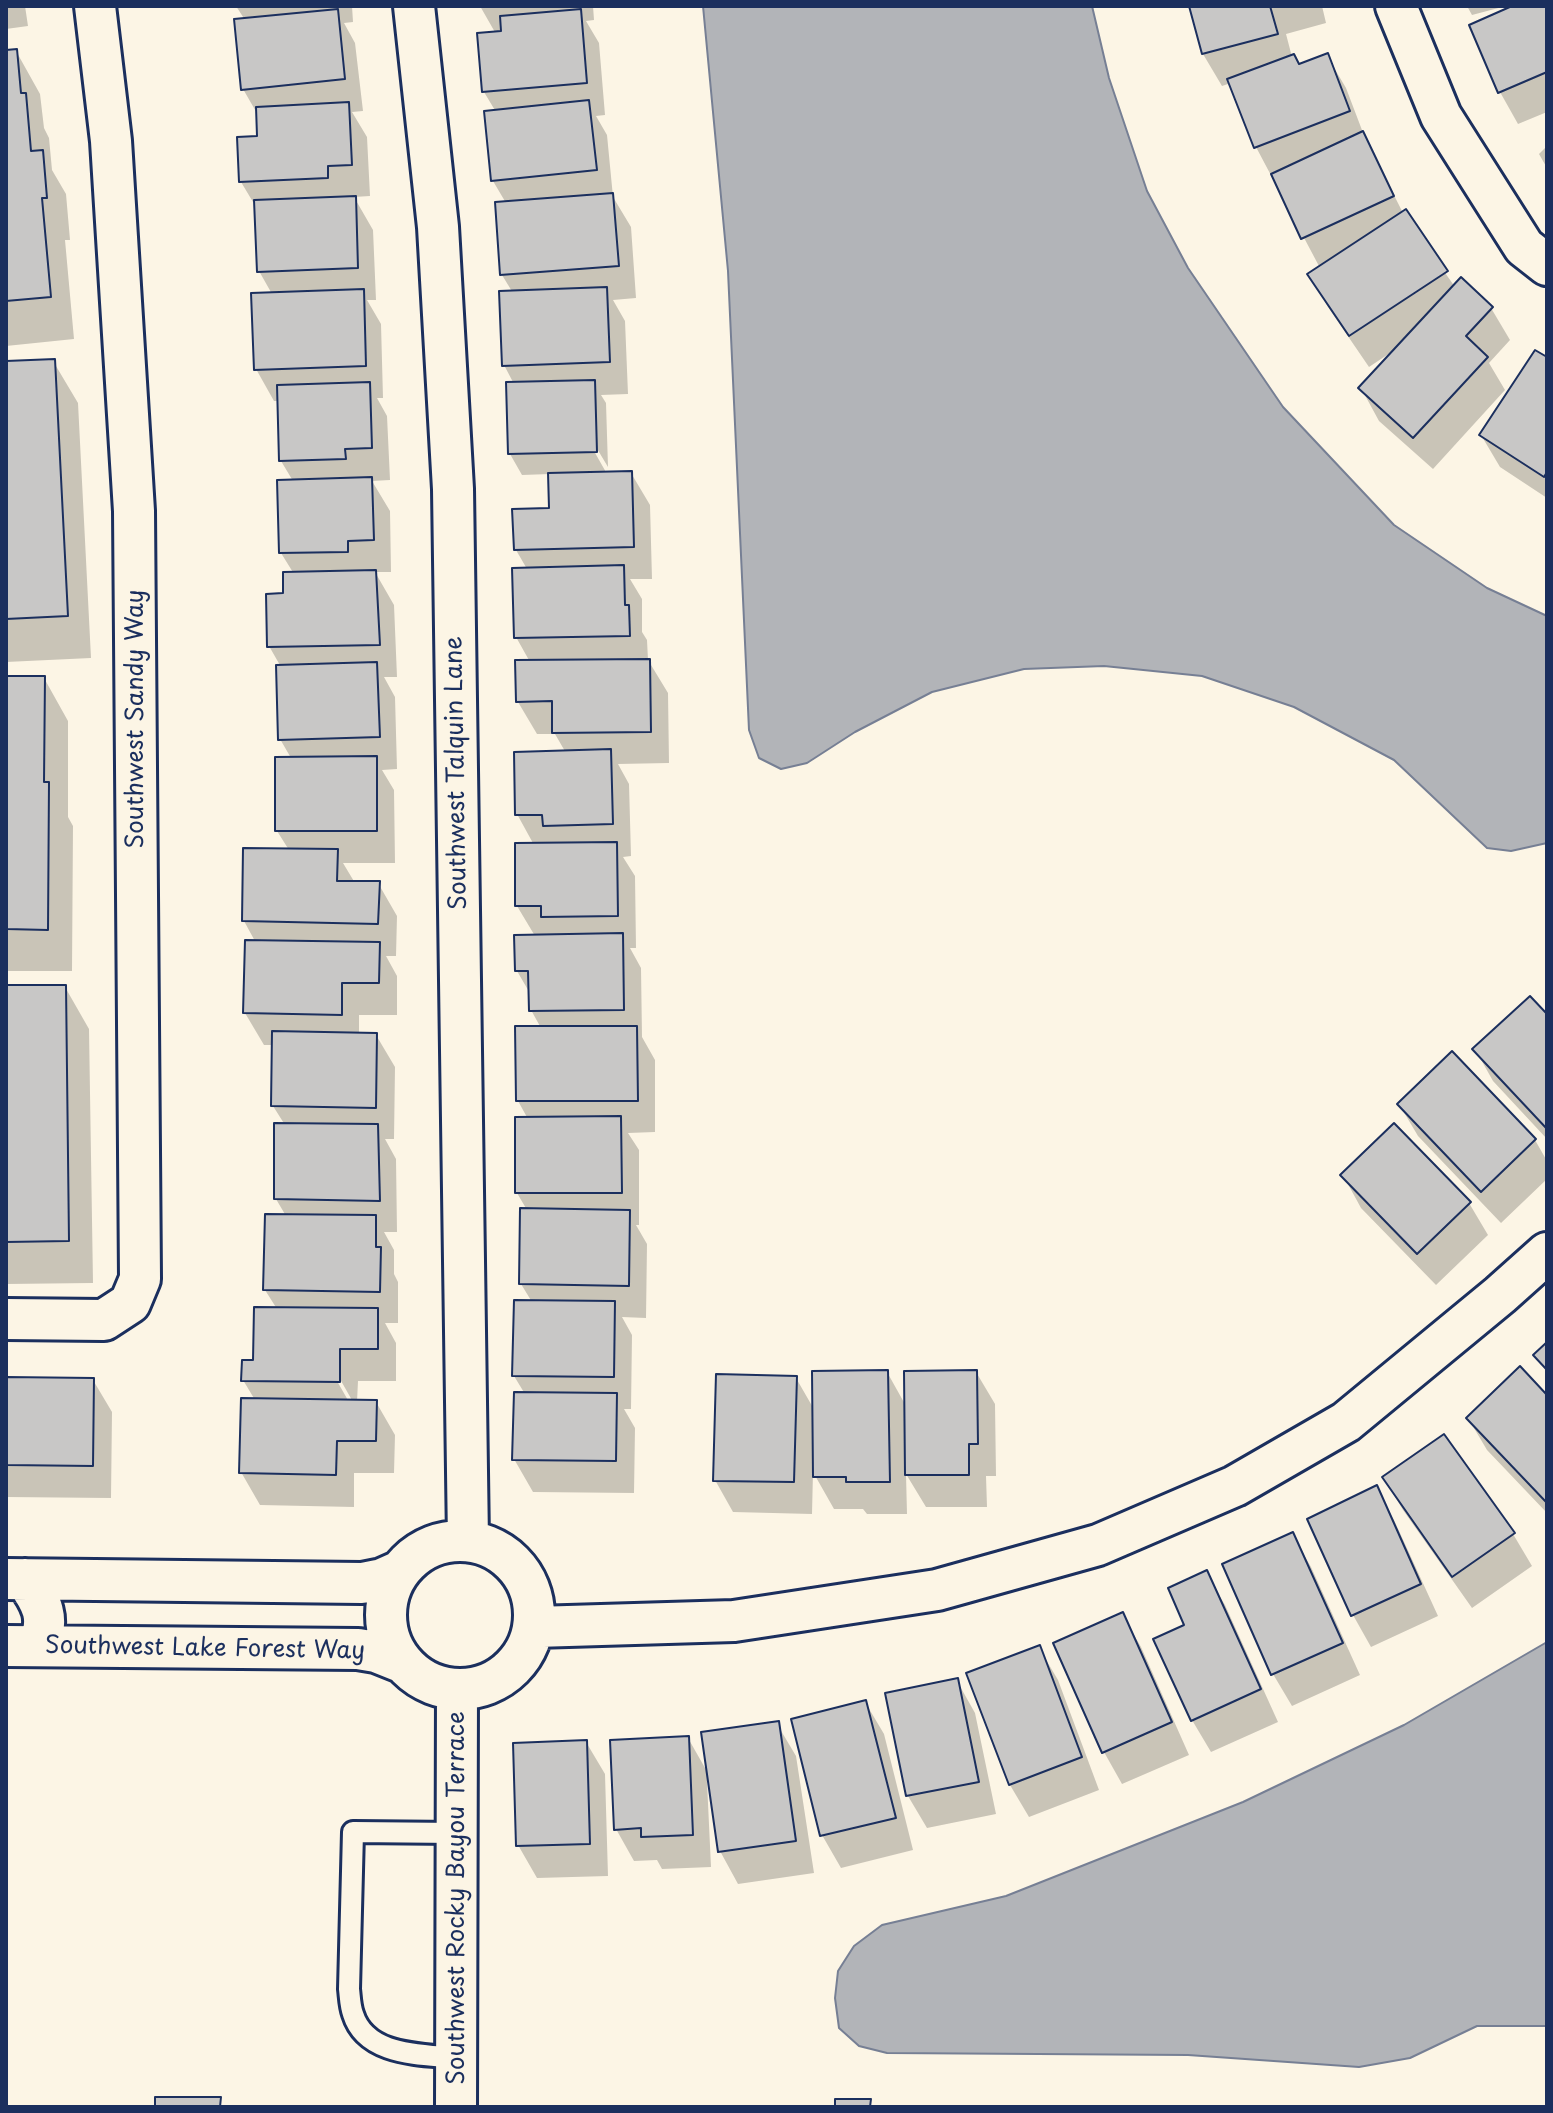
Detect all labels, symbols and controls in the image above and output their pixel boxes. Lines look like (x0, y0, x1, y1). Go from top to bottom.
street label: Southwest Sandy Way (122, 589, 150, 849)
street label: Southwest Talquin Lane (440, 636, 474, 910)
street label: Southwest Lake Forest Way (45, 1632, 365, 1666)
street label: Southwest Rocky Bayou Terrace (443, 1711, 471, 2085)

